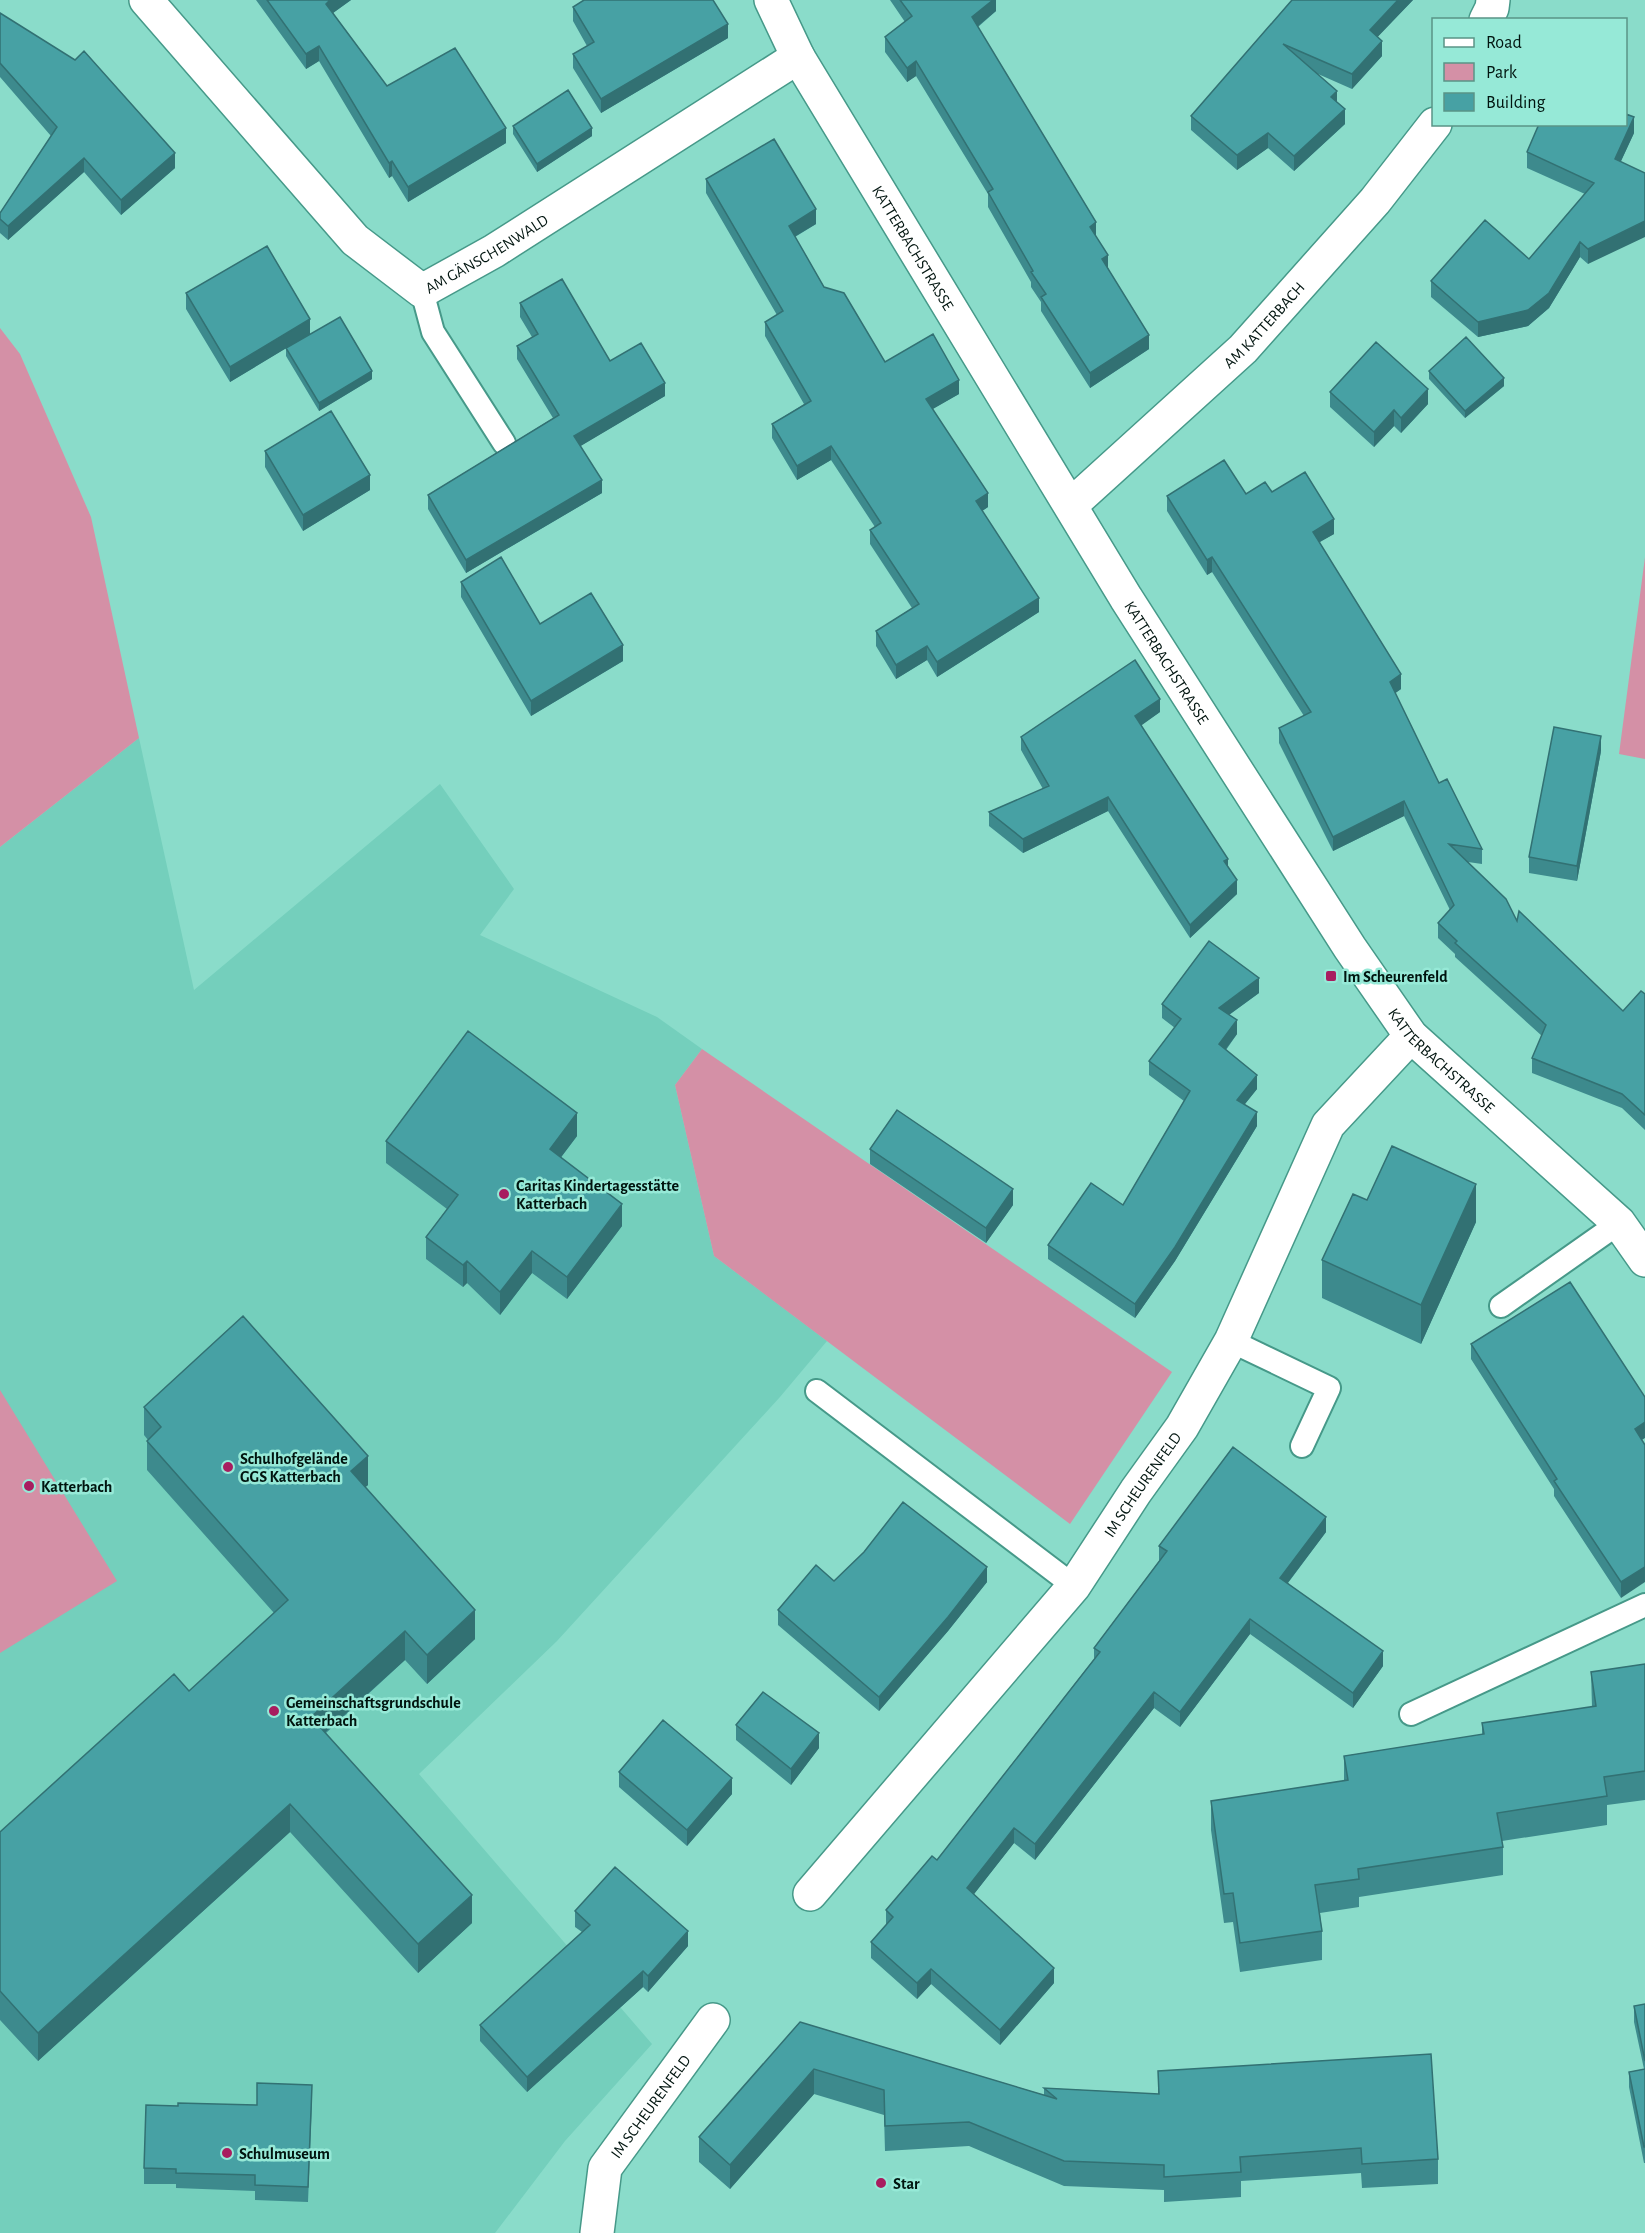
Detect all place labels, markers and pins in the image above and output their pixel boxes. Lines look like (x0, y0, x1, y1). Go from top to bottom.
marker: Im Scheurenfeld (1324, 969, 1338, 983)
place label: Im Scheurenfeld (1343, 969, 1448, 985)
place label: Caritas Kindertagesstätte Katterbach (516, 1178, 680, 1212)
marker: Caritas Kindertagesstätte Katterbach (497, 1187, 511, 1201)
place label: Schulhofgelände GGS Katterbach (240, 1451, 348, 1485)
marker: Schulhofgelände GGS Katterbach (221, 1460, 235, 1474)
marker: Katterbach (22, 1479, 36, 1493)
place label: Katterbach (41, 1479, 112, 1495)
place label: Gemeinschaftsgrundschule Katterbach (286, 1695, 461, 1729)
marker: Gemeinschaftsgrundschule Katterbach (267, 1704, 281, 1718)
marker: Schulmuseum (220, 2146, 234, 2160)
place label: Schulmuseum (239, 2146, 330, 2162)
marker: Star (874, 2176, 888, 2190)
place label: Star (893, 2176, 920, 2192)

